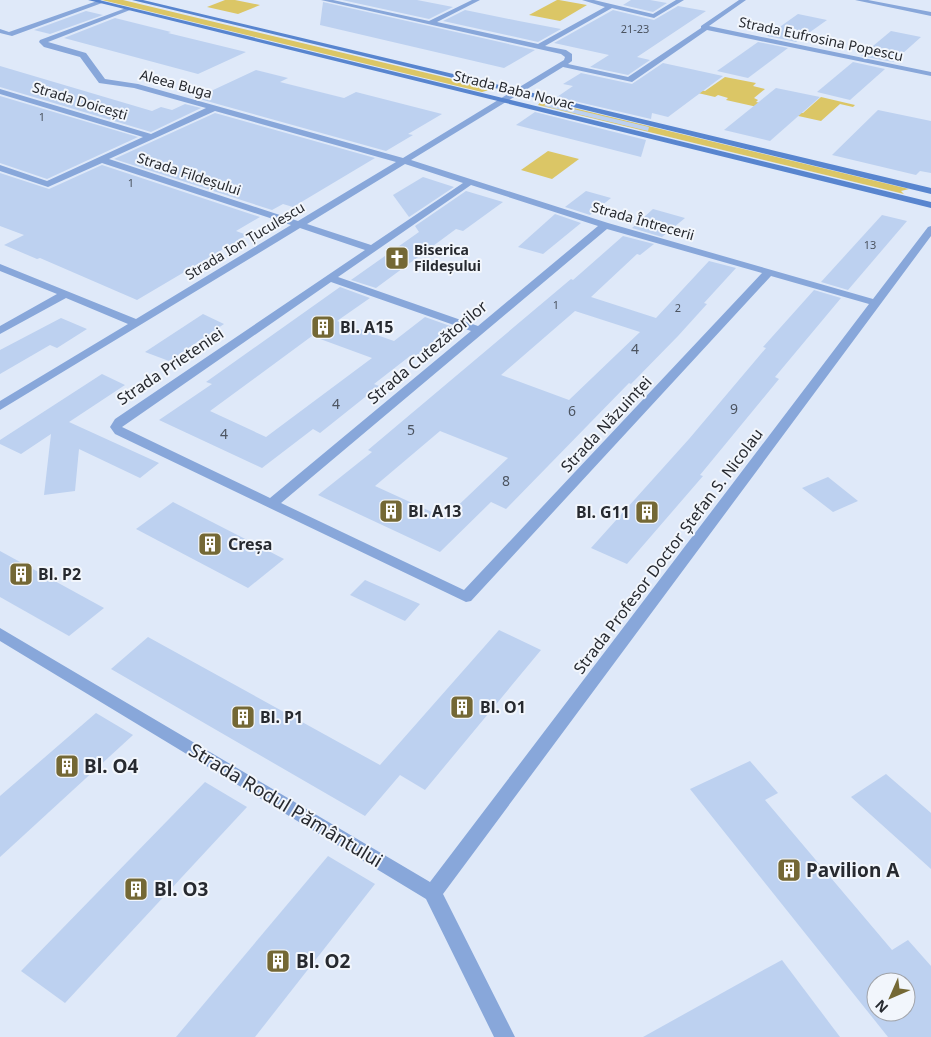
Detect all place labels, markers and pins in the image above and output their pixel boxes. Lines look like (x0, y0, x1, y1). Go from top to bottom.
place label: Biserica Fildeșului (414, 240, 481, 275)
church icon: Biserica Fildeșului (384, 245, 410, 271)
building icon: Bl. A15 (310, 314, 336, 340)
place label: Bl. A15 (340, 316, 393, 338)
building icon: Bl. A13 (378, 498, 404, 524)
building icon: Bl. G11 (634, 499, 660, 525)
place label: Bl. A13 (408, 500, 461, 522)
place label: Bl. G11 (576, 501, 630, 523)
building icon: Creșa (197, 531, 223, 557)
place label: Creșa (228, 533, 272, 555)
building icon: Bl. P2 (8, 561, 34, 587)
place label: Bl. P2 (38, 563, 81, 585)
building icon: Bl. O1 (449, 694, 475, 720)
place label: Bl. O1 (480, 696, 526, 718)
building icon: Bl. P1 (230, 704, 256, 730)
place label: Bl. P1 (260, 706, 303, 728)
building icon: Bl. O4 (54, 753, 80, 779)
place label: Bl. O4 (84, 753, 139, 779)
building icon: Pavilion A (776, 857, 802, 883)
place label: Pavilion A (806, 857, 900, 883)
building icon: Bl. O3 (123, 876, 149, 902)
place label: Bl. O3 (154, 876, 209, 902)
building icon: Bl. O2 (265, 948, 291, 974)
place label: Bl. O2 (296, 948, 351, 974)

